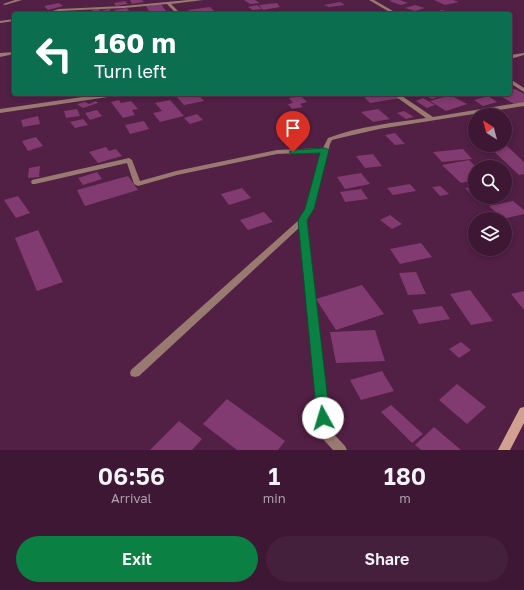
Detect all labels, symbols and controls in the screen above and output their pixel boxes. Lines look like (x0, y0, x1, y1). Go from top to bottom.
text: 160 m (94, 26, 176, 59)
icon: left (28, 28, 80, 80)
text: Turn left (94, 60, 167, 82)
north arrow (468, 108, 512, 152)
map controls (468, 108, 512, 256)
pin (276, 111, 310, 152)
icon: arrive (282, 117, 304, 139)
button: search (468, 160, 512, 204)
button: layers (468, 212, 512, 256)
position arrow (302, 397, 344, 439)
text: 06:56 (98, 461, 165, 490)
text: 1 (268, 461, 280, 490)
text: 180 (384, 461, 426, 490)
text: Arrival (111, 490, 152, 506)
text: min (263, 490, 286, 506)
text: m (399, 490, 411, 506)
button: Exit (16, 536, 258, 582)
button: Share (266, 536, 508, 582)

